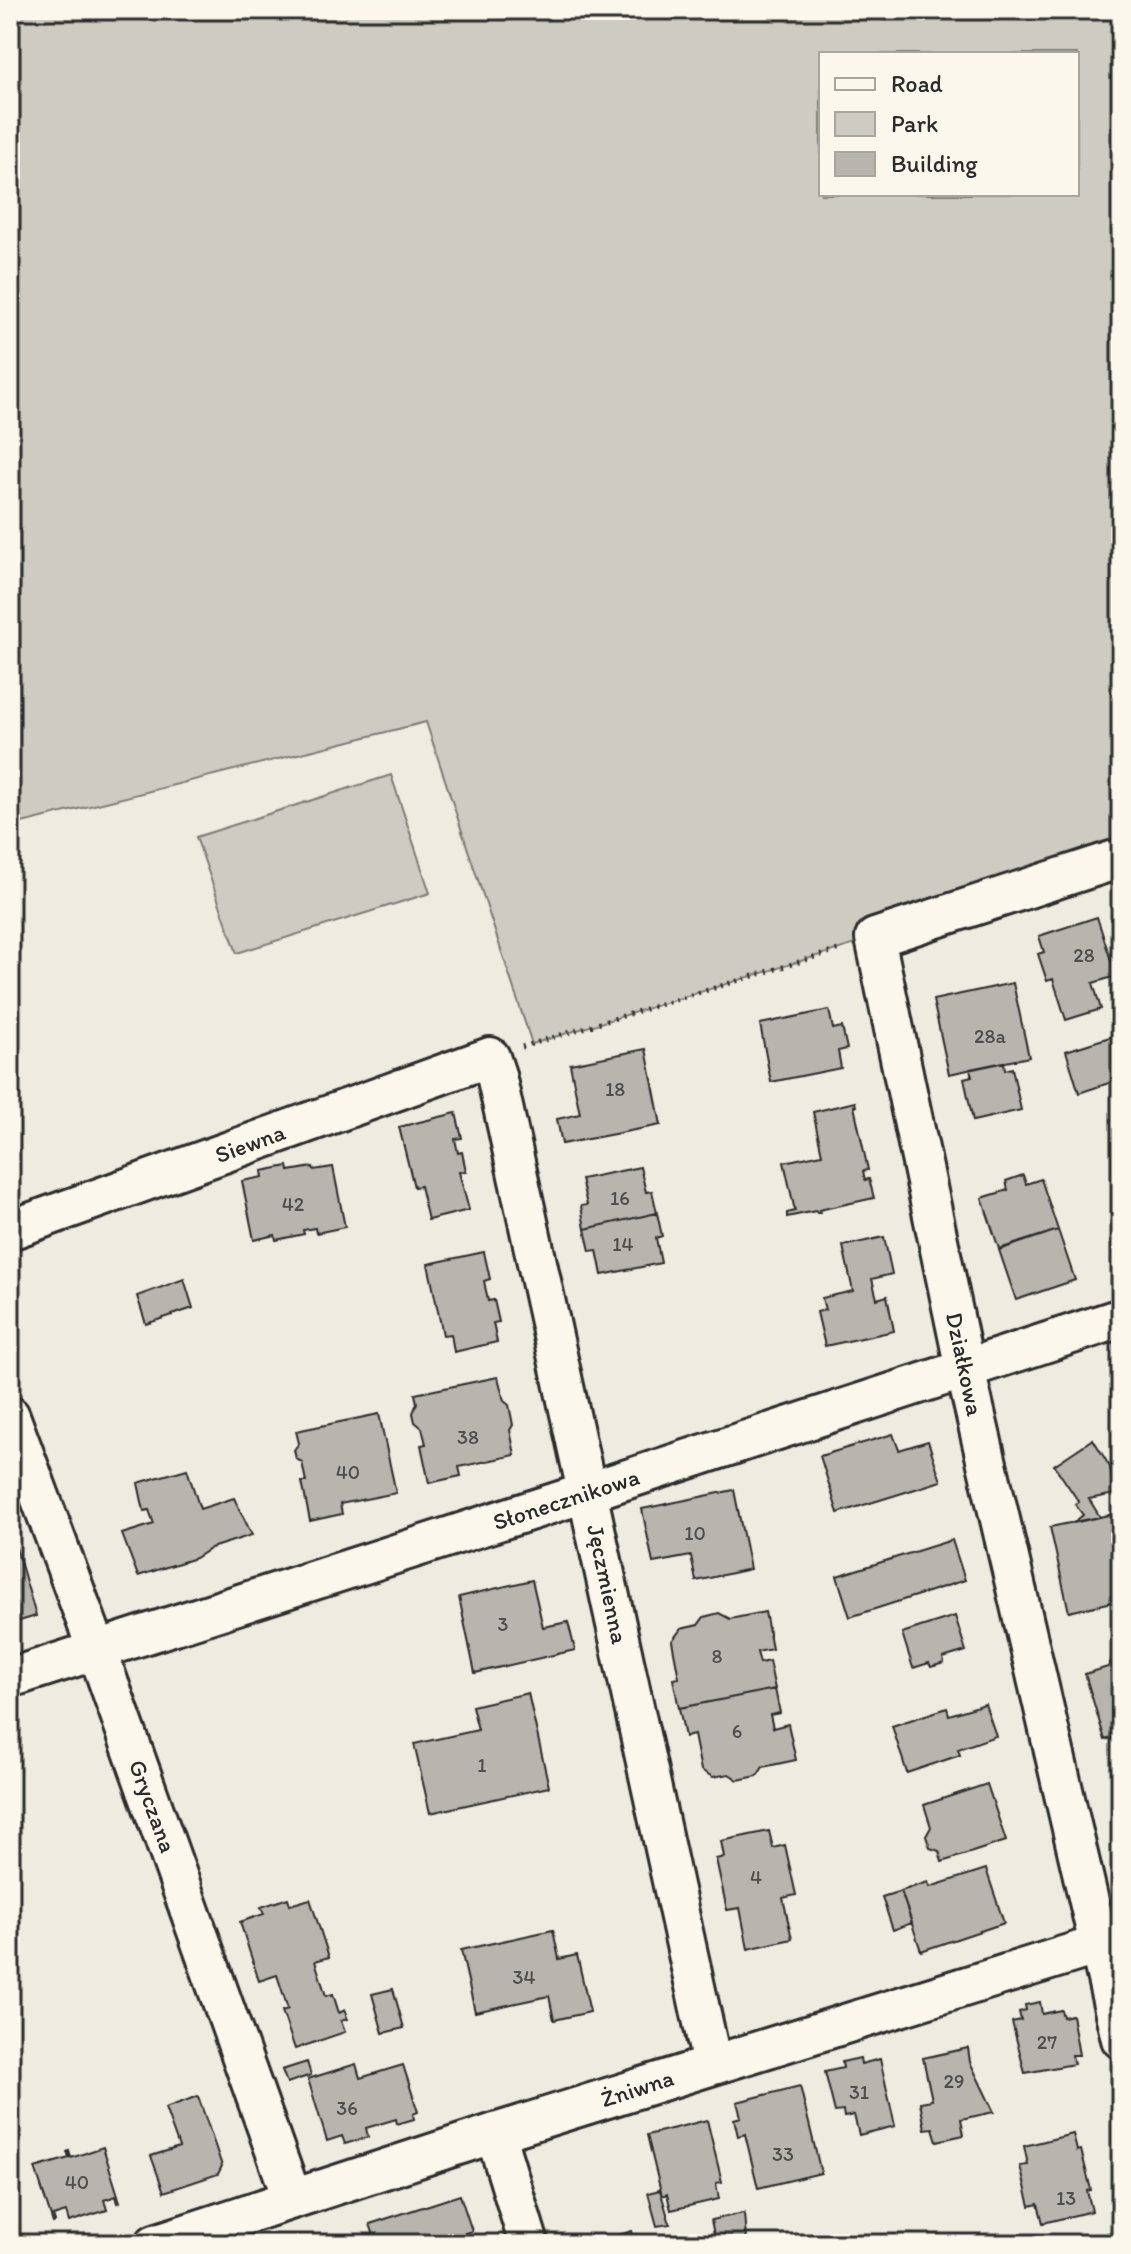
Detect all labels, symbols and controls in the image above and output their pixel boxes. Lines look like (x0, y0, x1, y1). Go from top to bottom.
legend (819, 52, 1079, 196)
text: Road (891, 69, 943, 98)
text: Park (891, 109, 938, 138)
text: Building (891, 149, 978, 178)
house number: 28 (1073, 943, 1095, 967)
house number: 28a (974, 1024, 1007, 1048)
house number: 18 (605, 1077, 625, 1101)
street label: Siewna (211, 1117, 290, 1169)
house number: 16 (610, 1186, 630, 1210)
house number: 42 (282, 1192, 305, 1216)
house number: 14 (612, 1232, 634, 1256)
street label: Działkowa (940, 1310, 990, 1419)
house number: 38 (457, 1425, 479, 1449)
house number: 40 (336, 1460, 360, 1484)
street label: Słonecznikowa (489, 1462, 643, 1536)
house number: 10 (684, 1521, 706, 1545)
street label: Jęczmienna (581, 1522, 635, 1647)
house number: 3 (498, 1612, 509, 1636)
house number: 8 (712, 1644, 723, 1668)
house number: 6 (732, 1719, 742, 1743)
house number: 1 (477, 1753, 487, 1777)
street label: Gryczana (123, 1756, 183, 1857)
house number: 4 (750, 1865, 762, 1889)
house number: 34 (513, 1965, 535, 1989)
house number: 27 (1037, 2030, 1057, 2054)
street label: Żniwna (597, 2063, 677, 2113)
house number: 29 (944, 2069, 964, 2093)
house number: 31 (849, 2080, 869, 2104)
house number: 36 (336, 2096, 358, 2120)
house number: 33 (772, 2142, 794, 2166)
house number: 40 (65, 2170, 89, 2194)
house number: 13 (1056, 2186, 1076, 2210)

